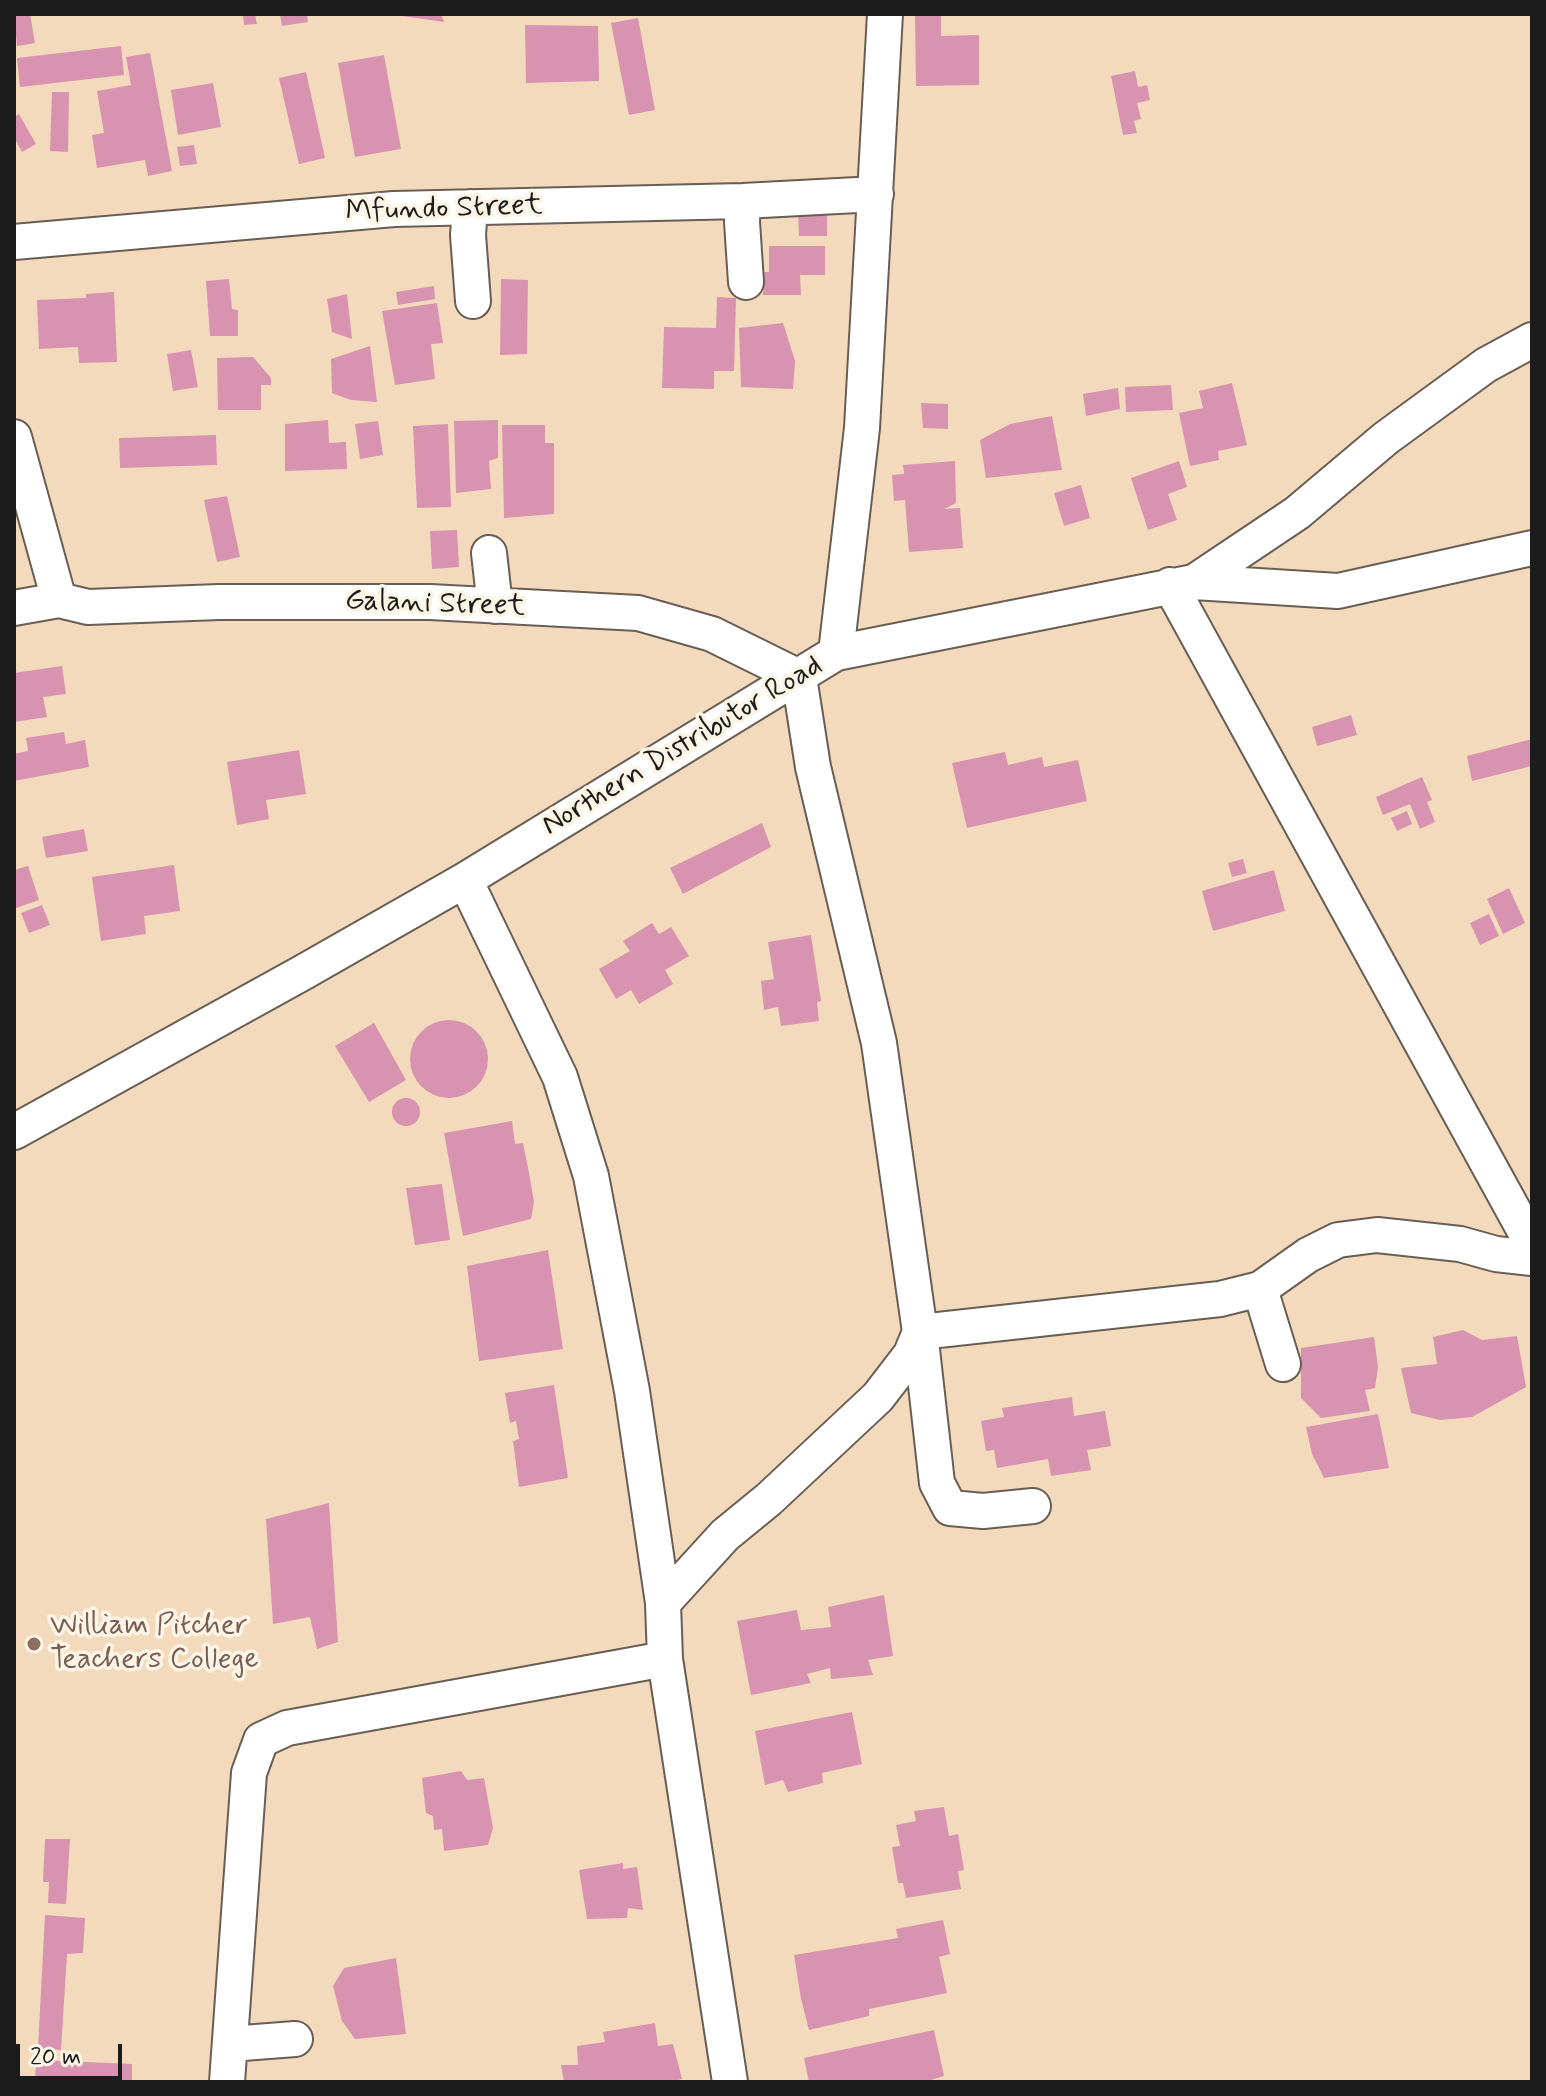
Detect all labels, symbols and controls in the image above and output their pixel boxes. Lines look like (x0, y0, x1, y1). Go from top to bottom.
street label: Mfundo Street (345, 189, 543, 231)
street label: Galani Street (344, 584, 526, 626)
street label: Northern Distributor Road (536, 649, 830, 845)
place label: William Pitcher Teachers College (50, 1609, 259, 1680)
marker: William Pitcher Teachers College (25, 1635, 43, 1653)
scale bar (20, 2028, 126, 2078)
text: 20 m (30, 2042, 81, 2073)

